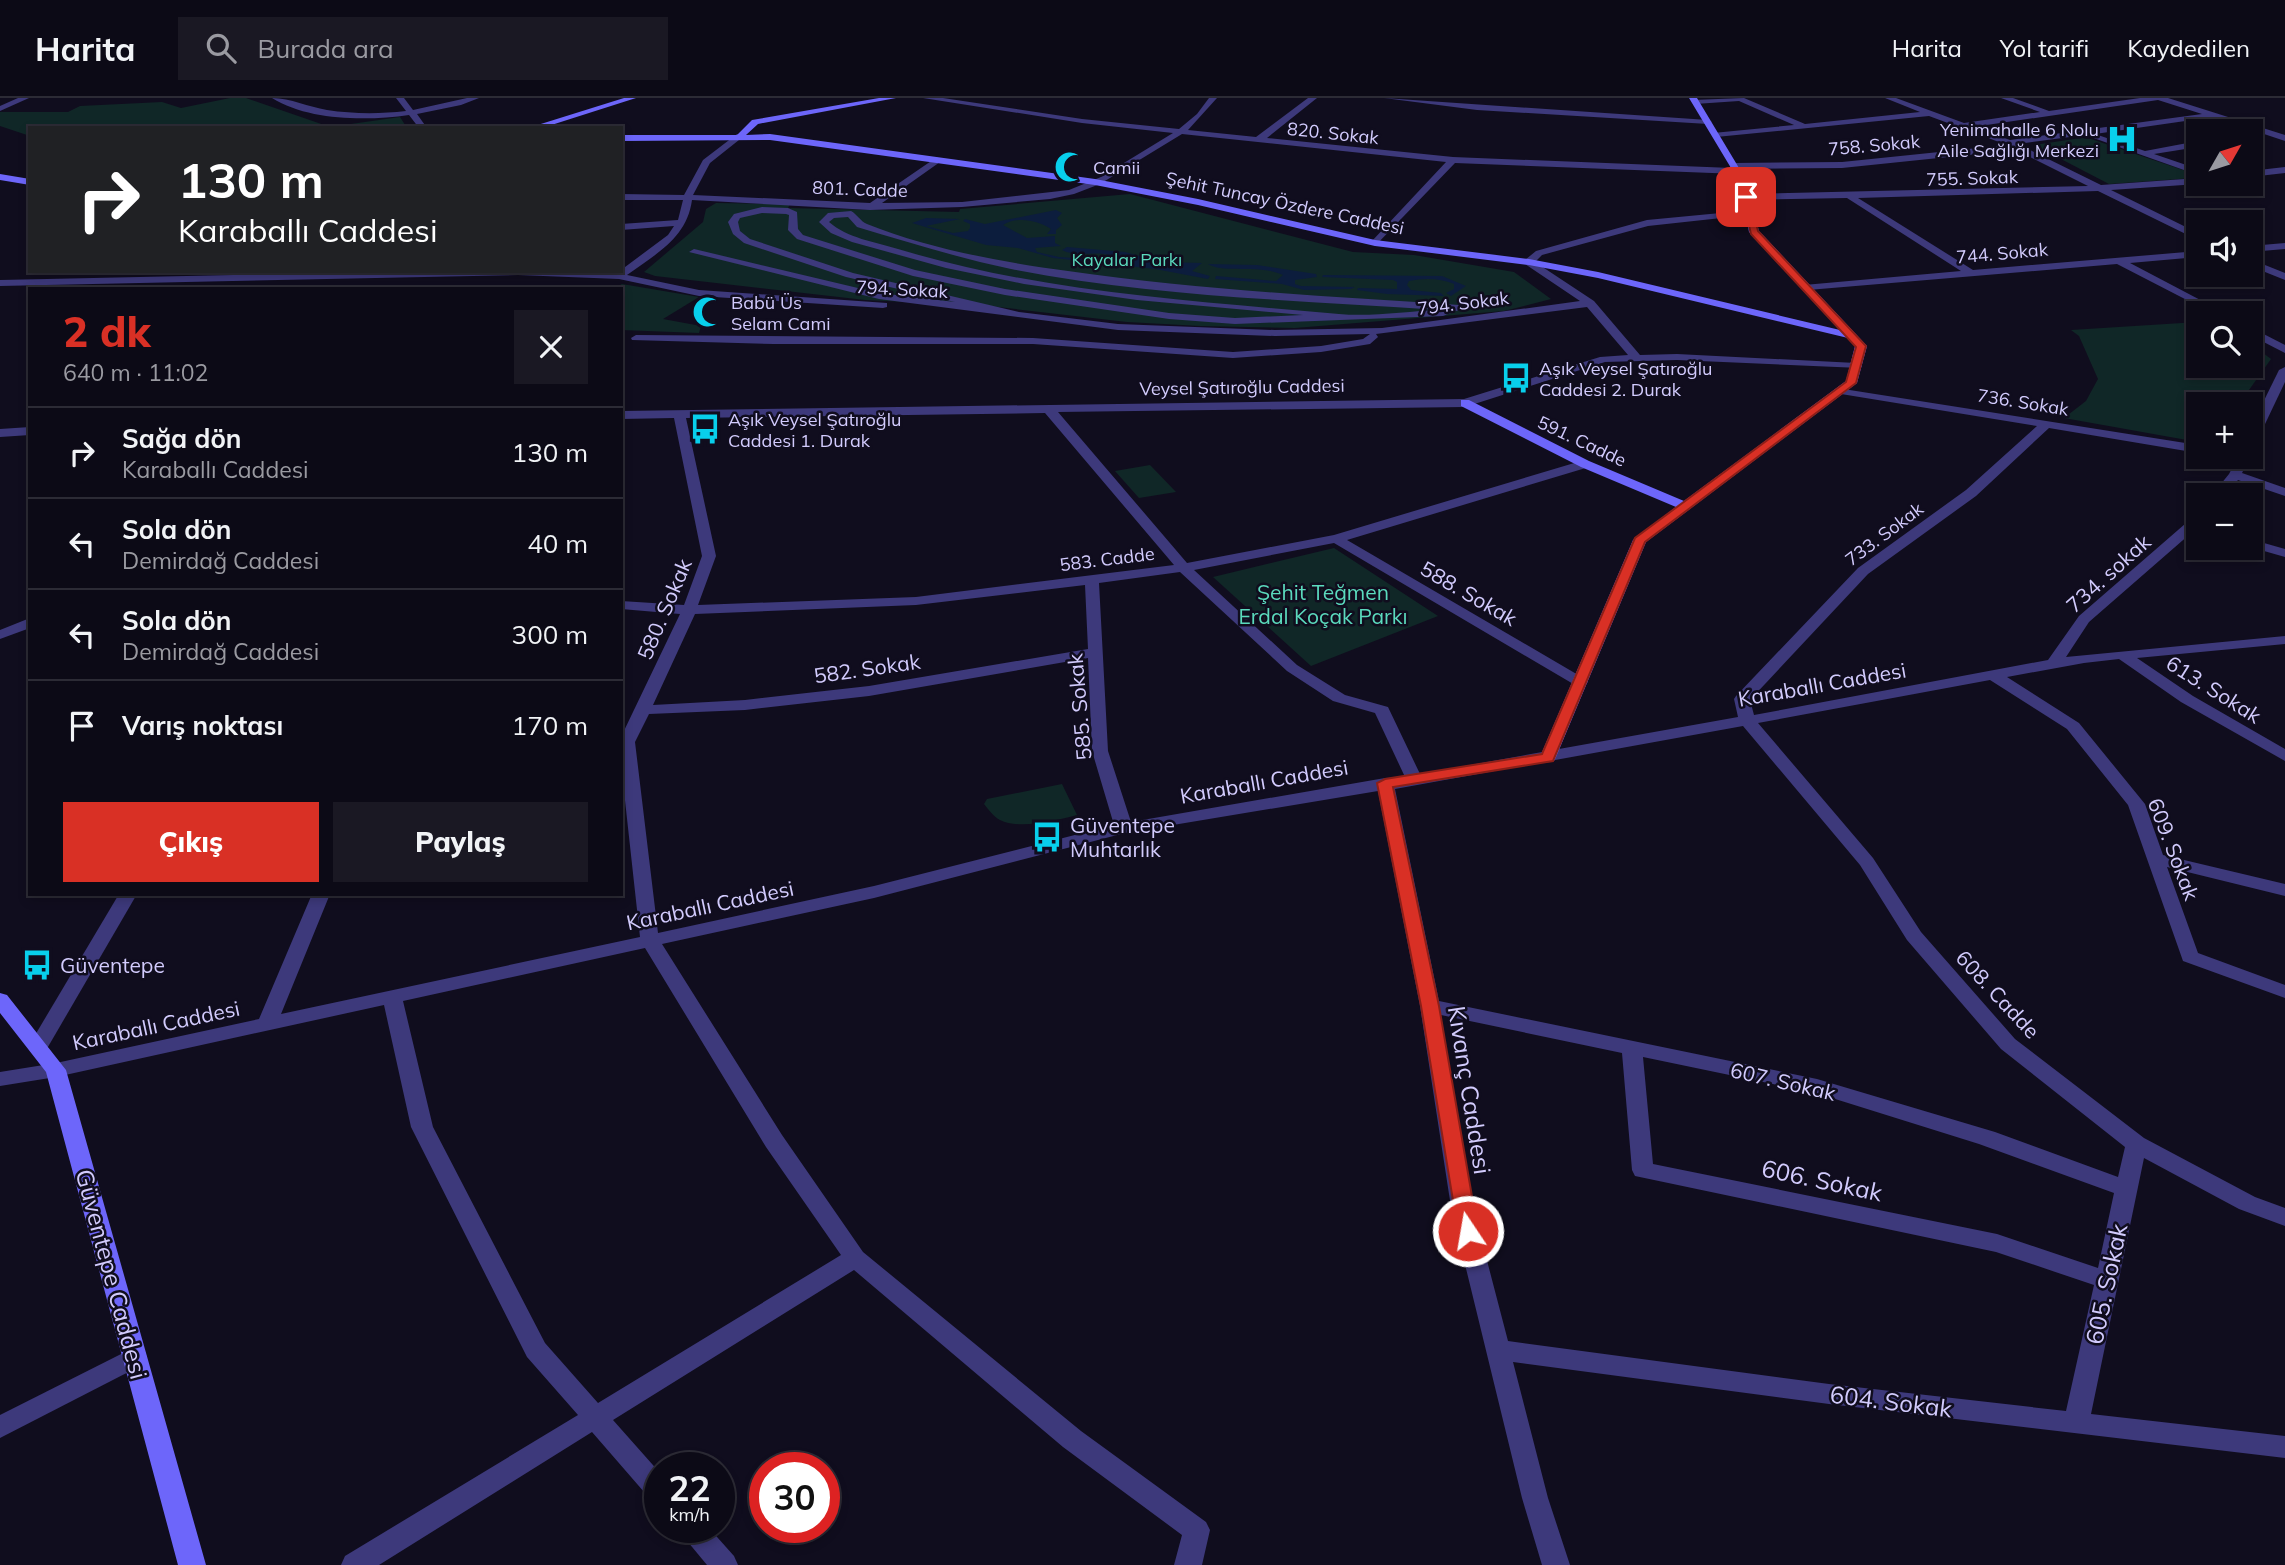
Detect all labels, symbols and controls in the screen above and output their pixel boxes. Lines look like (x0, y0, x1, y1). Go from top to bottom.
search box (178, 17, 668, 80)
text: Harita (35, 28, 136, 69)
icon: search (202, 29, 240, 67)
text: Burada ara (258, 32, 394, 65)
text: Harita (1892, 33, 1962, 63)
text: Yol tarifi (2000, 33, 2089, 63)
text: Kaydedilen (2127, 33, 2250, 63)
street label: 820. Sokak (1286, 117, 1381, 149)
place label: Yenimahalle 6 Nolu Aile Sağlığı Merkezi (1937, 118, 2099, 162)
north arrow (2186, 119, 2263, 196)
map controls (2186, 119, 2263, 560)
hospital icon: Yenimahalle 6 Nolu Aile Sağlığı Merkezi (2105, 122, 2139, 156)
street label: 758. Sokak (1827, 129, 1922, 160)
text: 130 m (178, 149, 324, 210)
mosque icon: Camii (1053, 150, 1087, 184)
icon: right (63, 154, 154, 245)
place label: Camii (1093, 156, 1140, 179)
street label: 755. Sokak (1926, 165, 2019, 191)
street label: Şehit Tuncay Özdere Caddesi (1164, 166, 1406, 240)
pin (1716, 167, 1776, 227)
street label: 801. Cadde (812, 176, 908, 202)
icon: arrive (1727, 178, 1765, 216)
text: Karaballı Caddesi (178, 210, 438, 250)
button: sound (2186, 210, 2263, 287)
street label: 744. Sokak (1955, 237, 2050, 268)
park label: Kayalar Parkı (1072, 248, 1182, 271)
street label: 794. Sokak (855, 275, 949, 303)
street label: 794. Sokak (1416, 286, 1511, 320)
place label: Babü Üs Selam Cami (731, 291, 831, 335)
mosque icon: Babü Üs Selam Cami (691, 295, 725, 329)
button: search (2186, 301, 2263, 378)
text: 2 dk (63, 305, 151, 358)
button: close (514, 310, 588, 384)
place label: Aşık Veysel Şatıroğlu Caddesi 2. Durak (1539, 357, 1712, 401)
text: 640 m · 11:02 (63, 358, 208, 387)
bus stop icon: Aşık Veysel Şatıroğlu Caddesi 2. Durak (1499, 361, 1533, 395)
street label: Veysel Şatıroğlu Caddesi (1139, 374, 1345, 400)
street label: 736. Sokak (1976, 383, 2071, 421)
button: + (2186, 392, 2263, 469)
place label: Aşık Veysel Şatıroğlu Caddesi 1. Durak (728, 408, 901, 452)
street label: 591. Cadde (1534, 410, 1630, 472)
bus stop icon: Aşık Veysel Şatıroğlu Caddesi 1. Durak (688, 412, 722, 446)
text: Sağa dön (122, 422, 242, 455)
icon: right (63, 434, 101, 472)
text: 130 m (512, 436, 588, 469)
text: Karaballı Caddesi (122, 455, 309, 484)
button: − (2186, 483, 2263, 560)
street label: 733. Sokak (1840, 497, 1928, 571)
text: Sola dön (122, 513, 231, 546)
icon: left (63, 525, 101, 563)
text: 40 m (527, 527, 588, 560)
street label: 734. sokak (2060, 528, 2156, 618)
street label: 583. Cadde (1058, 542, 1156, 576)
text: Demirdağ Caddesi (122, 546, 319, 575)
street label: 580. Sokak (631, 554, 697, 663)
street label: 588. Sokak (1416, 555, 1522, 631)
park label: Şehit Teğmen Erdal Koçak Parkı (1239, 579, 1408, 629)
text: Sola dön (122, 604, 231, 637)
icon: left (63, 616, 101, 654)
text: 300 m (512, 618, 588, 651)
text: Demirdağ Caddesi (122, 637, 319, 666)
street label: 582. Sokak (812, 648, 922, 688)
street label: 613. Sokak (2162, 650, 2267, 729)
street label: 585. Sokak (1061, 652, 1097, 762)
street label: Karaballı Caddesi (1736, 656, 1908, 712)
icon: arrive (63, 707, 101, 745)
text: Varış noktası (122, 709, 283, 742)
text: 170 m (512, 709, 588, 742)
street label: Karaballı Caddesi (1178, 753, 1350, 809)
street label: 609. Sokak (2143, 794, 2205, 904)
button: Çıkış (63, 802, 319, 882)
button: Paylaş (333, 802, 588, 882)
place label: Güventepe Muhtarlık (1070, 812, 1175, 862)
bus stop icon: Güventepe Muhtarlık (1030, 820, 1064, 854)
street label: Karaballı Caddesi (624, 875, 796, 935)
street label: 608. Cadde (1951, 944, 2045, 1044)
bus stop icon: Güventepe (20, 948, 54, 982)
place label: Güventepe (60, 952, 165, 978)
street label: Karaballı Caddesi (70, 995, 242, 1055)
street label: Kıvanç Caddesi (1442, 1004, 1498, 1176)
street label: 607. Sokak (1728, 1056, 1838, 1106)
street label: 606. Sokak (1759, 1153, 1886, 1208)
street label: Güventepe Caddesi (70, 1166, 154, 1382)
position arrow (1431, 1194, 1505, 1268)
street label: 605. Sokak (2079, 1220, 2134, 1347)
street label: 604. Sokak (1828, 1379, 1954, 1423)
speed limit sign: 30 (749, 1452, 840, 1543)
text: 22 (668, 1466, 711, 1510)
text: km/h (669, 1503, 710, 1526)

